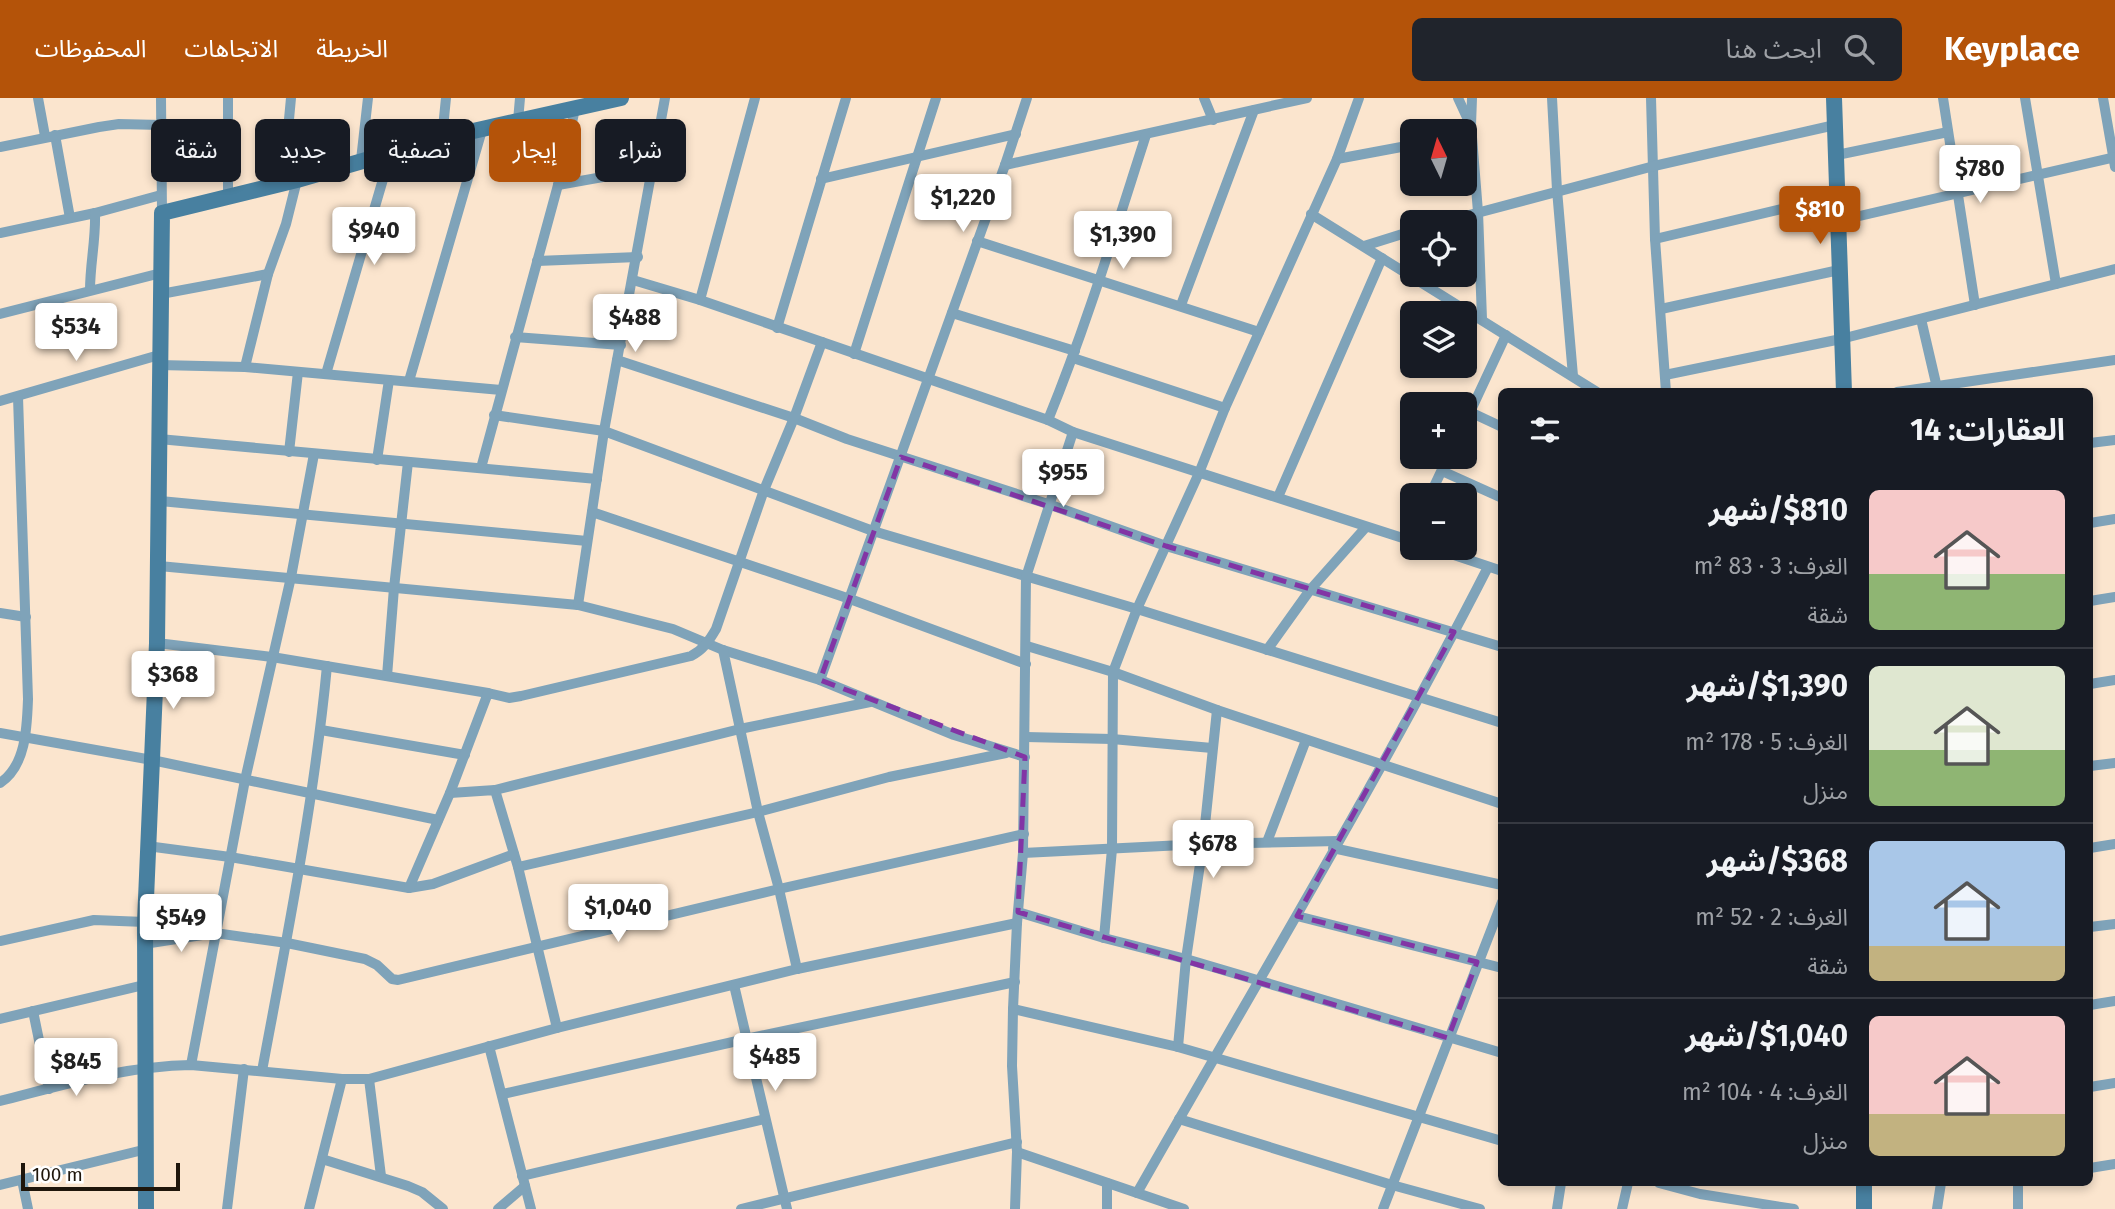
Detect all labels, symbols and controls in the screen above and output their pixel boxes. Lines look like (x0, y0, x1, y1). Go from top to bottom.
search box (1412, 18, 1902, 81)
text: Keyplace (1944, 29, 2080, 69)
icon: search (1840, 30, 1878, 68)
text: ابحث هنا (1725, 34, 1822, 65)
text: المحفوظات (35, 35, 146, 63)
text: الاتجاهات (184, 35, 278, 63)
text: الخريطة (316, 35, 388, 63)
chip: شقة (151, 119, 241, 182)
chip: جديد (255, 119, 350, 182)
chip: تصفية (364, 119, 475, 182)
chip: إيجار (489, 119, 581, 182)
chip: شراء (595, 119, 686, 182)
north arrow (1400, 119, 1477, 196)
map controls (1400, 119, 1477, 560)
pin: $780 (1939, 146, 2021, 205)
text: $780 (1955, 154, 2005, 182)
pin: $1,220 (906, 174, 1020, 234)
text: $1,220 (930, 183, 996, 211)
pin: $810 (1779, 186, 1861, 246)
text: $810 (1795, 195, 1845, 223)
pin: $940 (333, 208, 415, 267)
button: locate (1400, 210, 1477, 287)
pin: $1,390 (1066, 212, 1180, 271)
text: $940 (348, 216, 400, 244)
text: $1,390 (1090, 220, 1156, 248)
pin: $488 (594, 294, 676, 354)
button: layers (1400, 301, 1477, 378)
pin: $534 (35, 303, 117, 363)
text: $488 (609, 303, 661, 331)
text: $534 (51, 312, 101, 340)
button: + (1400, 392, 1477, 469)
icon: filters (1526, 411, 1564, 449)
text: العقارات: 14 (1910, 412, 2065, 448)
pin: $955 (1022, 450, 1104, 509)
text: $955 (1038, 458, 1088, 486)
button: − (1400, 483, 1477, 560)
text: $810/شهر (1709, 492, 1848, 528)
icon: home (1925, 518, 2009, 602)
text: الغرف: 3 · 83 m² (1694, 552, 1848, 580)
text: شقة (1807, 601, 1848, 629)
pin: $368 (132, 652, 214, 711)
text: $368 (148, 660, 198, 688)
text: $1,390/شهر (1687, 668, 1848, 704)
icon: home (1925, 694, 2009, 778)
text: الغرف: 5 · 178 m² (1685, 728, 1848, 756)
text: منزل (1803, 777, 1848, 805)
pin: $678 (1172, 820, 1254, 880)
text: $678 (1189, 829, 1237, 857)
text: $368/شهر (1707, 843, 1848, 879)
icon: home (1925, 869, 2009, 953)
pin: $1,040 (561, 884, 675, 944)
text: $1,040 (584, 893, 652, 921)
pin: $549 (140, 894, 222, 954)
text: $549 (156, 903, 206, 931)
text: الغرف: 2 · 52 m² (1695, 903, 1848, 931)
text: شقة (1807, 952, 1848, 980)
text: $1,040/شهر (1685, 1018, 1848, 1054)
pin: $485 (734, 1034, 816, 1093)
pin: $845 (35, 1038, 117, 1098)
text: $485 (749, 1042, 801, 1070)
icon: home (1925, 1044, 2009, 1128)
text: $845 (50, 1047, 102, 1075)
text: الغرف: 4 · 104 m² (1682, 1078, 1848, 1106)
text: منزل (1803, 1127, 1848, 1155)
scale bar (21, 1160, 180, 1192)
text: 100 m (32, 1163, 83, 1186)

